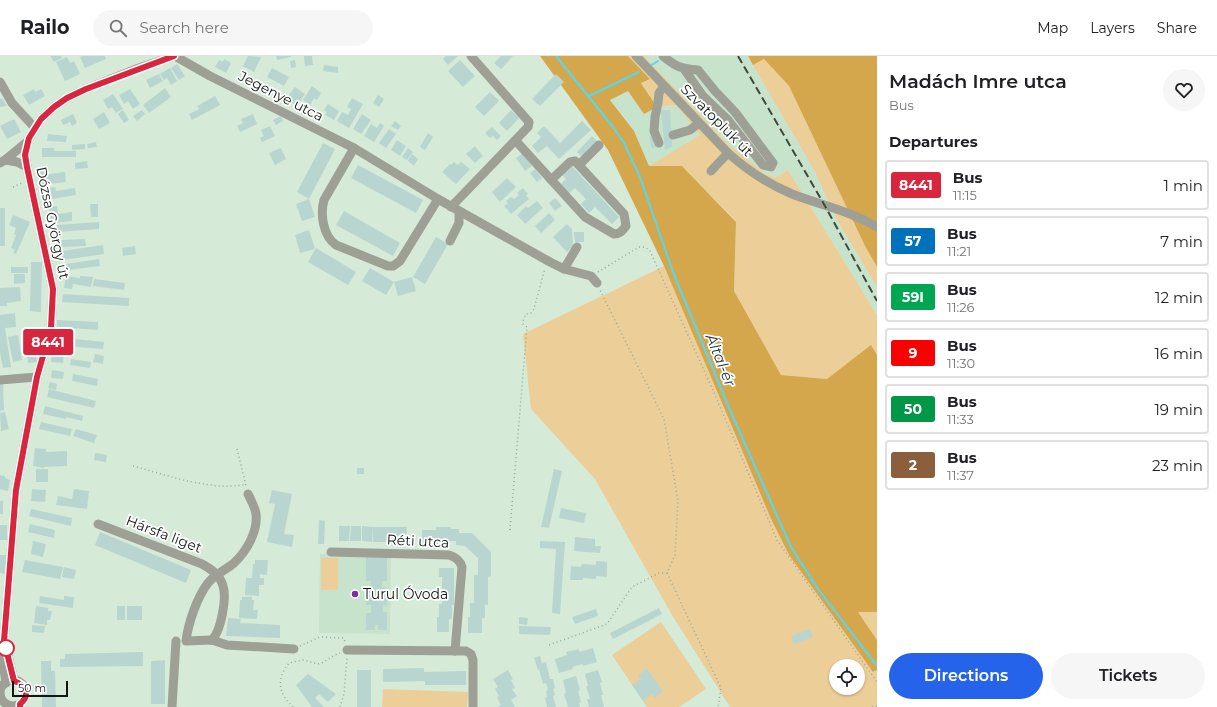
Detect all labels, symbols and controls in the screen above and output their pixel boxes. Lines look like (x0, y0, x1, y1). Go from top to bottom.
search box (93, 10, 373, 46)
text: Railo (20, 16, 69, 39)
icon: search (107, 17, 129, 39)
text: Search here (139, 18, 229, 37)
text: Map (1037, 19, 1068, 37)
text: Layers (1090, 19, 1135, 37)
text: Share (1157, 19, 1197, 37)
street label: Jegenye utca (235, 66, 327, 125)
button: heart (1163, 69, 1205, 111)
text: Madách Imre utca (889, 70, 1067, 93)
street label: Szvatopluk út (677, 80, 757, 160)
text: Bus (889, 97, 914, 113)
text: Departures (889, 132, 978, 151)
street label: Dózsa György út (32, 165, 74, 281)
text: Bus (953, 168, 982, 187)
text: 8441 (899, 176, 933, 194)
text: 1 min (1164, 176, 1203, 195)
text: 11:15 (953, 187, 977, 203)
text: Bus (947, 224, 977, 243)
text: 57 (905, 232, 921, 250)
text: 7 min (1160, 232, 1203, 251)
text: 11:21 (947, 243, 971, 259)
text: Bus (947, 280, 977, 299)
text: 59I (902, 288, 924, 306)
text: 12 min (1155, 288, 1203, 307)
text: 11:26 (947, 299, 974, 315)
line badge: 8441 (20, 329, 76, 355)
water label: Által-ér (701, 330, 741, 390)
text: 8441 (31, 333, 65, 351)
text: Bus (947, 336, 977, 355)
text: 9 (909, 344, 917, 362)
text: 16 min (1154, 344, 1203, 363)
text: 11:30 (947, 355, 975, 371)
text: Bus (947, 392, 977, 411)
text: 50 (904, 400, 922, 418)
text: 19 min (1154, 400, 1203, 419)
text: 11:33 (947, 411, 974, 427)
text: Bus (947, 448, 977, 467)
text: 2 (909, 456, 917, 474)
text: 23 min (1152, 456, 1203, 475)
text: 11:37 (947, 467, 974, 483)
street label: Hársfa liget (123, 511, 205, 557)
street label: Réti utca (386, 530, 450, 552)
place label: Turul Óvoda (363, 585, 448, 603)
marker: Turul Óvoda (350, 589, 360, 599)
unlabelled marker (0, 639, 15, 657)
button: Directions (889, 653, 1043, 699)
button: Tickets (1051, 653, 1205, 699)
map controls (829, 659, 865, 695)
button: locate (829, 659, 865, 695)
scale bar (12, 679, 68, 698)
text: 50 m (18, 681, 46, 695)

